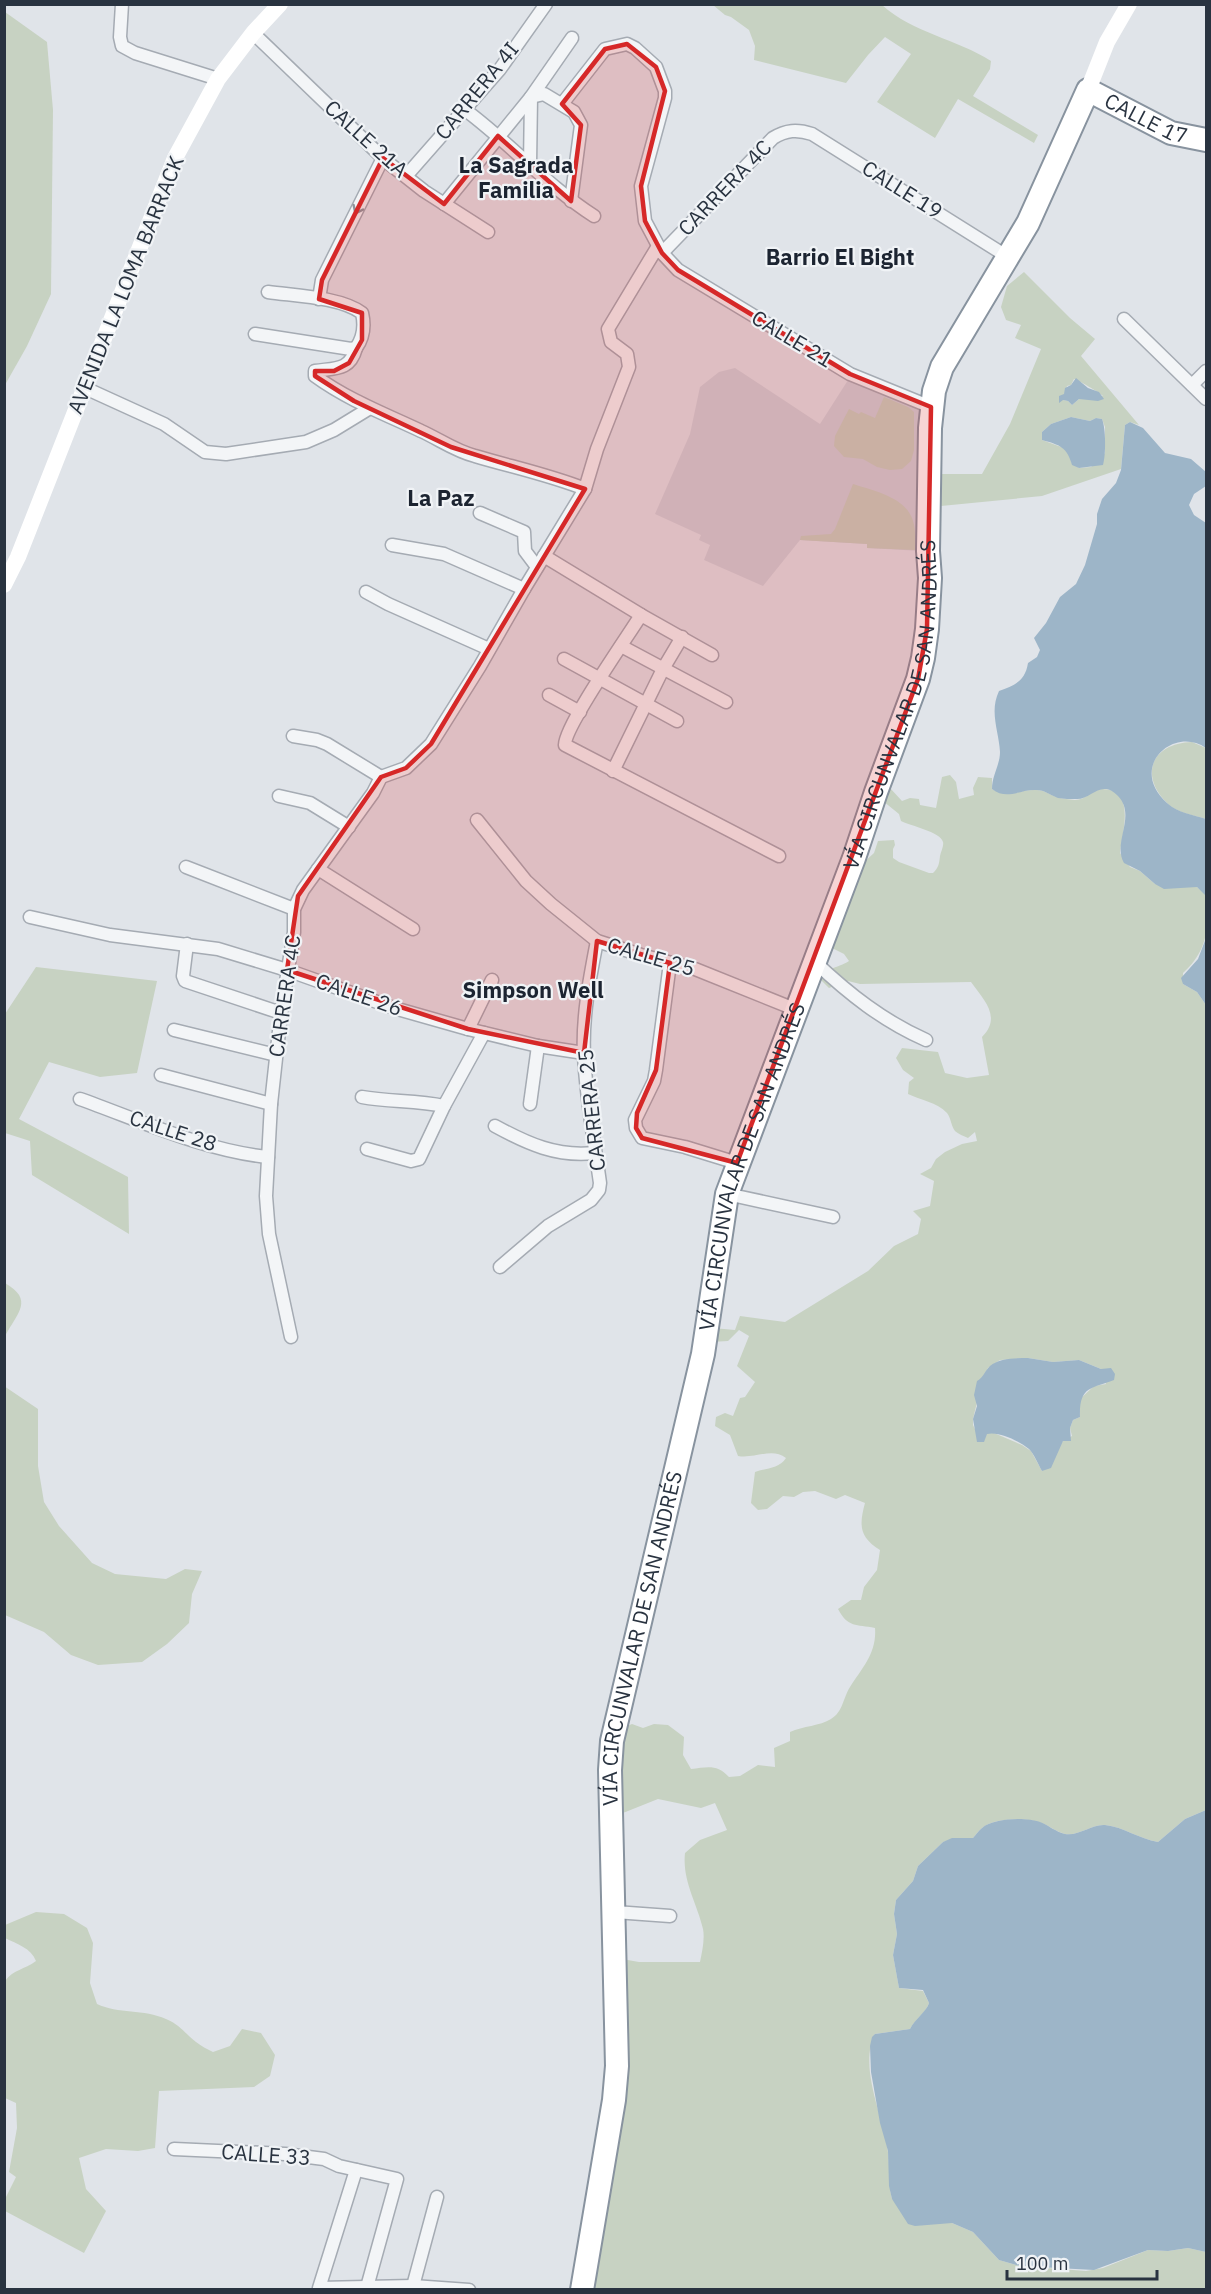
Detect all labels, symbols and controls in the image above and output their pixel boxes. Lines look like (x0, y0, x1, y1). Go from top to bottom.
street label: CARRERA 4I (428, 36, 524, 145)
street label: CALLE 17 (1100, 86, 1190, 149)
street label: CALLE 21A (319, 93, 414, 183)
street label: CARRERA 4C (671, 133, 777, 241)
district label: La Sagrada Familia (459, 150, 573, 204)
street label: AVENIDA LA LOMA BARRACK (60, 151, 190, 418)
street label: CALLE 19 (857, 153, 948, 225)
one-way arrow (352, 204, 364, 215)
district label: Barrio El Bight (766, 242, 914, 271)
street label: CALLE 21 (747, 303, 838, 373)
district label: La Paz (407, 483, 475, 512)
street label: VÍA CIRCUNVALAR DE SAN ANDRÉS (836, 539, 943, 873)
street label: CALLE 25 (604, 930, 698, 982)
street label: CARRERA 4C (262, 933, 306, 1059)
street label: CALLE 26 (312, 966, 406, 1022)
district label: Simpson Well (462, 975, 604, 1004)
street label: VÍA CIRCUNVALAR DE SAN ANDRÉS (692, 998, 811, 1333)
street label: CARRERA 25 (571, 1048, 611, 1173)
street label: CALLE 28 (126, 1103, 220, 1157)
street label: VÍA CIRCUNVALAR DE SAN ANDRÉS (595, 1468, 688, 1806)
street label: CALLE 33 (220, 2137, 312, 2171)
scale bar (1007, 2243, 1157, 2281)
text: 100 m (1016, 2252, 1068, 2275)

